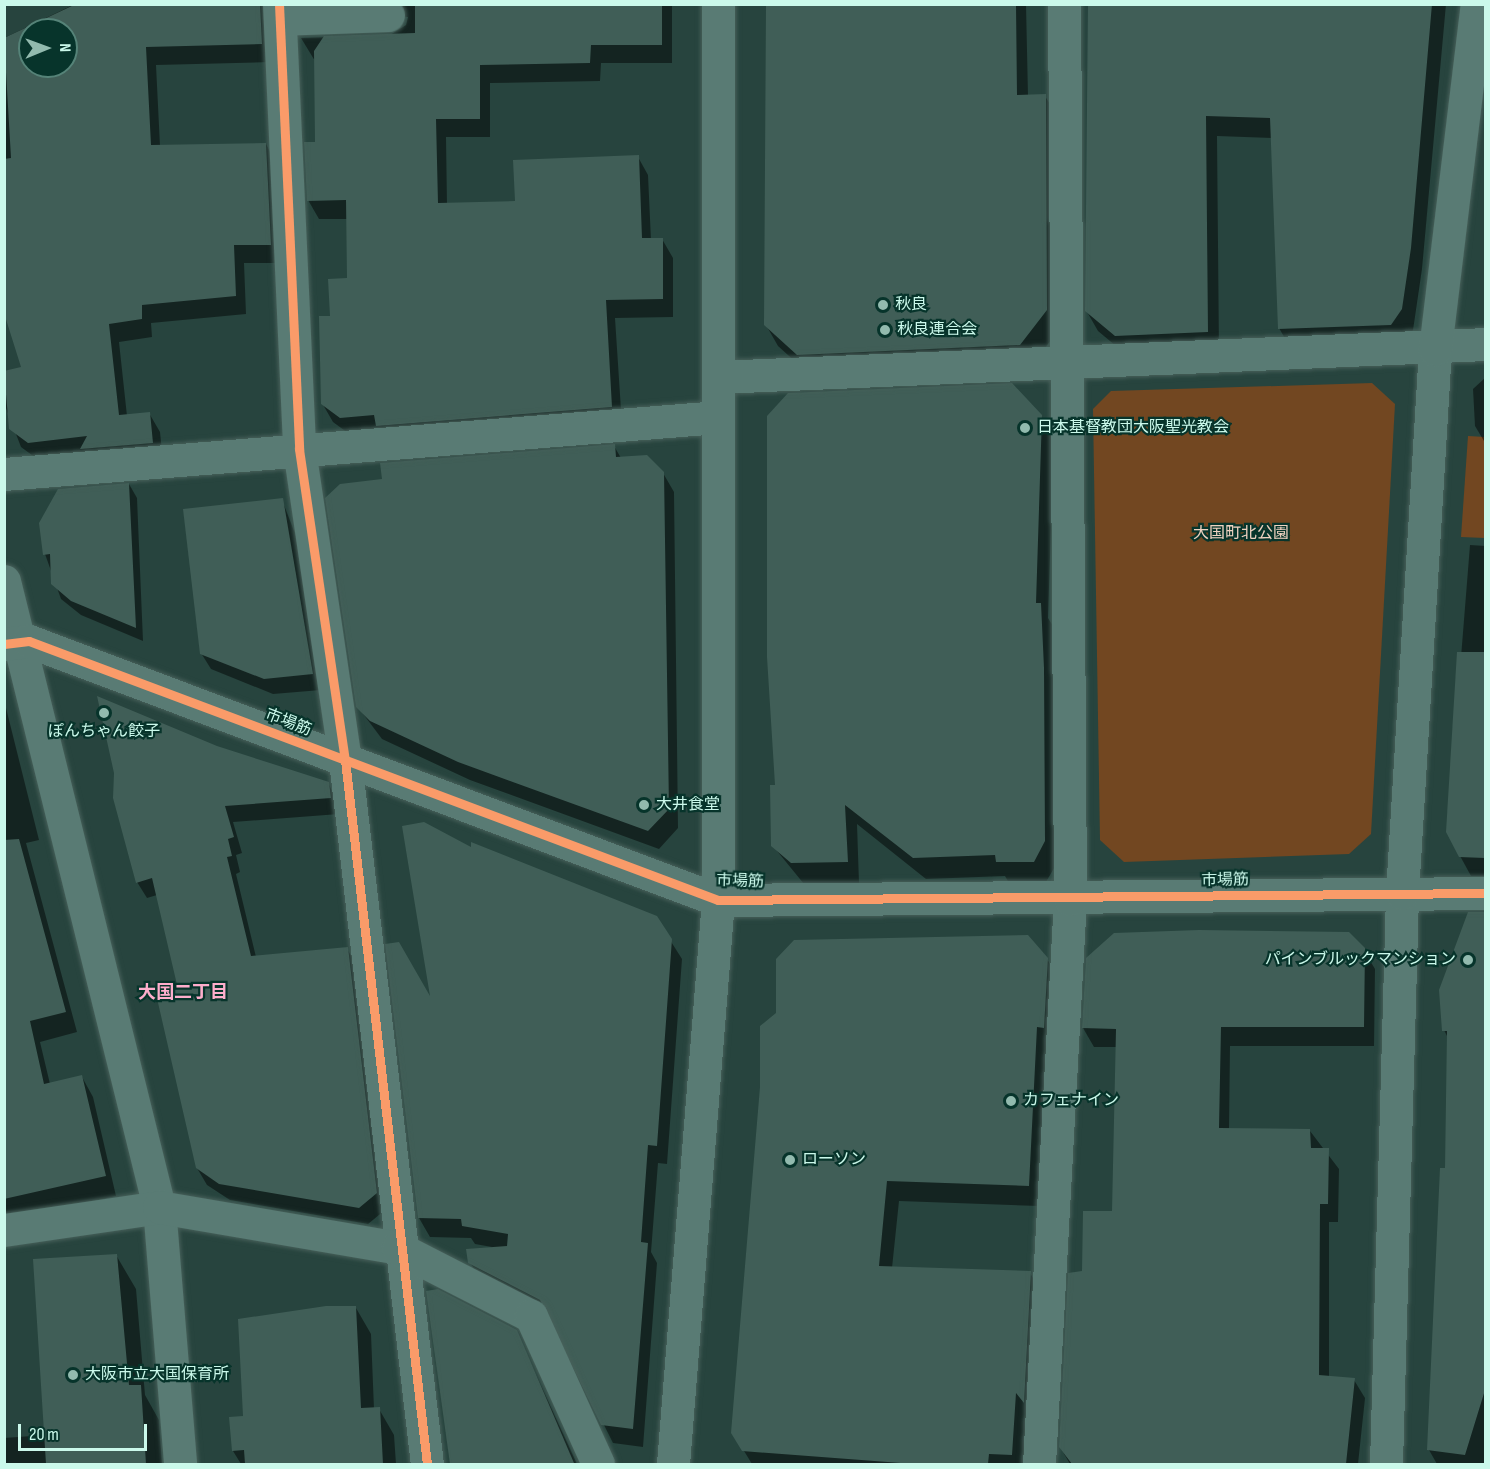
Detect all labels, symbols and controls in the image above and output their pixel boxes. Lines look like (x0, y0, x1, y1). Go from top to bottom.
north arrow (18, 18, 78, 78)
text: N (55, 43, 74, 52)
place label: 秋良 (895, 295, 927, 315)
marker: 秋良 (876, 298, 890, 312)
place label: 秋良連合会 (897, 320, 977, 340)
marker: 秋良連合会 (878, 323, 892, 337)
place label: 日本基督教団大阪聖光教会 (1037, 418, 1229, 438)
marker: 日本基督教団大阪聖光教会 (1018, 421, 1032, 435)
park label: 大国町北公園 (1193, 524, 1289, 544)
street label: 市場筋 (262, 705, 314, 741)
marker: ぽんちゃん餃子 (97, 706, 111, 720)
place label: ぽんちゃん餃子 (48, 722, 160, 742)
place label: 大井食堂 (656, 795, 720, 815)
marker: 大井食堂 (637, 798, 651, 812)
street label: 市場筋 (1201, 871, 1249, 891)
street label: 市場筋 (716, 872, 764, 892)
place label: パインブルックマンション (1264, 950, 1456, 970)
marker: パインブルックマンション (1461, 953, 1475, 967)
district label: 大国二丁目 (138, 982, 228, 1004)
place label: カフェナイン (1023, 1091, 1119, 1111)
marker: カフェナイン (1004, 1094, 1018, 1108)
place label: ローソン (802, 1150, 866, 1170)
marker: ローソン (783, 1153, 797, 1167)
place label: 大阪市立大国保育所 (85, 1365, 229, 1385)
marker: 大阪市立大国保育所 (66, 1368, 80, 1382)
scale bar (21, 1412, 150, 1450)
text: 20 m (29, 1424, 59, 1445)

